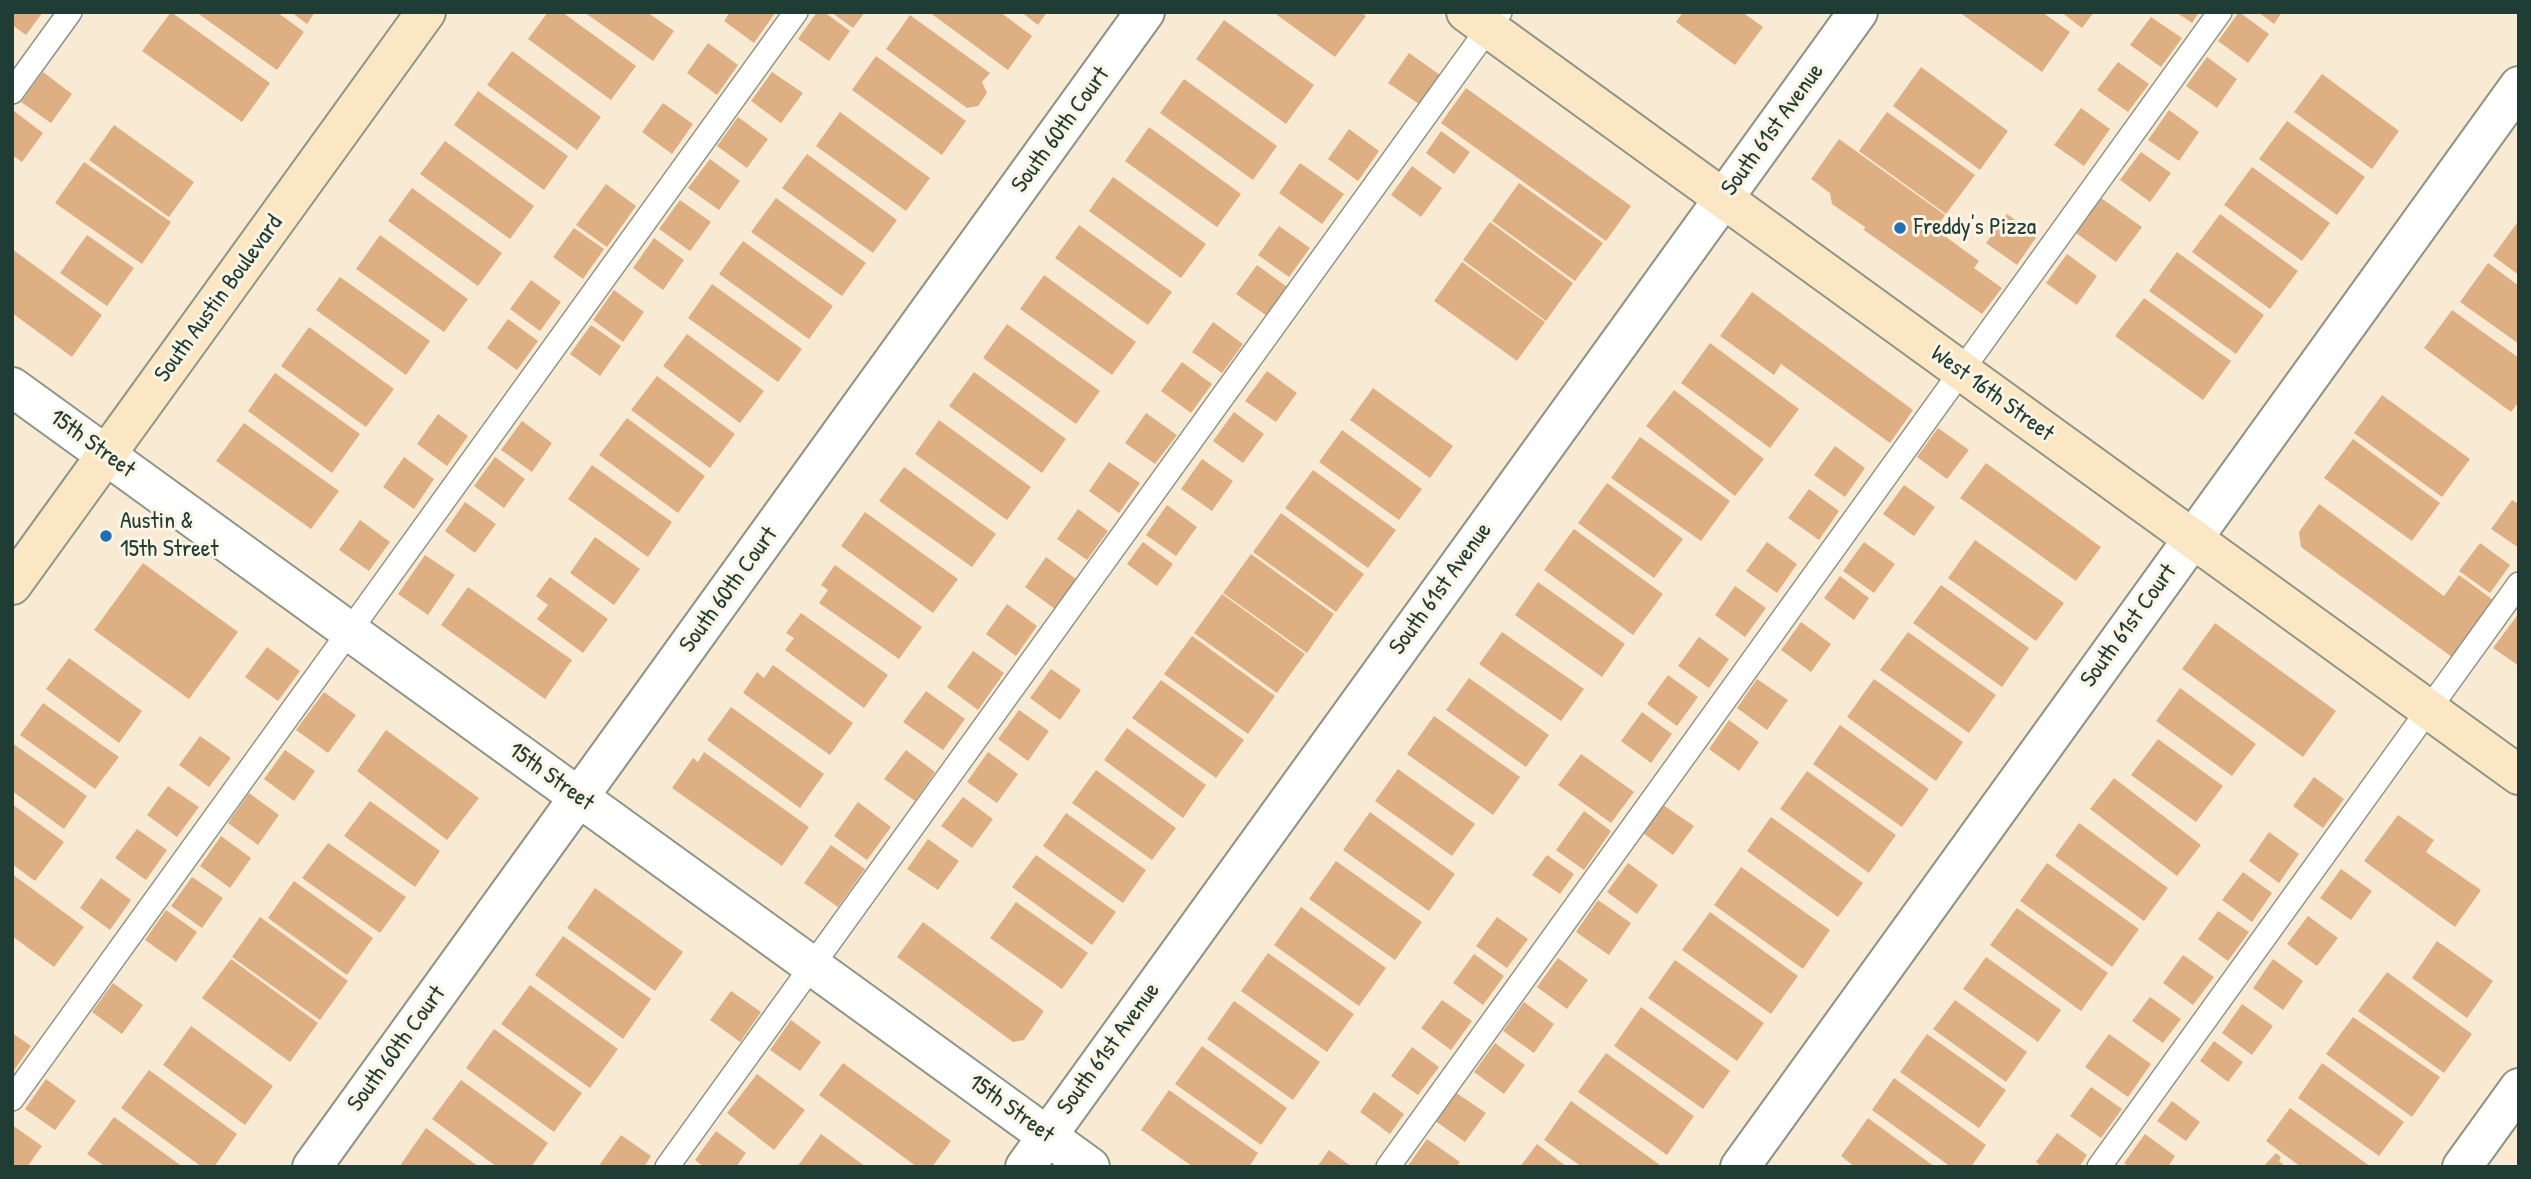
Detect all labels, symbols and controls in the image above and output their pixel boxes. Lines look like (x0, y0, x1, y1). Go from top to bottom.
street label: South 61st Avenue (1715, 58, 1831, 202)
street label: South 60th Court (1006, 62, 1116, 198)
street label: South Austin Boulevard (149, 210, 289, 388)
place label: Freddy's Pizza (1914, 214, 2036, 242)
marker: Freddy's Pizza (1892, 220, 1908, 236)
street label: West 16th Street (1925, 340, 2059, 448)
street label: 15th Street (44, 403, 140, 485)
place label: Austin & 15th Street (120, 508, 219, 564)
street label: South 61st Avenue (1383, 517, 1499, 661)
street label: South 60th Court (674, 522, 784, 658)
marker: Austin & 15th Street (98, 528, 114, 544)
street label: South 61st Court (2075, 559, 2183, 693)
street label: 15th Street (503, 736, 599, 818)
street label: South 61st Avenue (1051, 977, 1167, 1121)
street label: South 60th Court (342, 981, 452, 1117)
street label: 15th Street (963, 1068, 1059, 1150)

